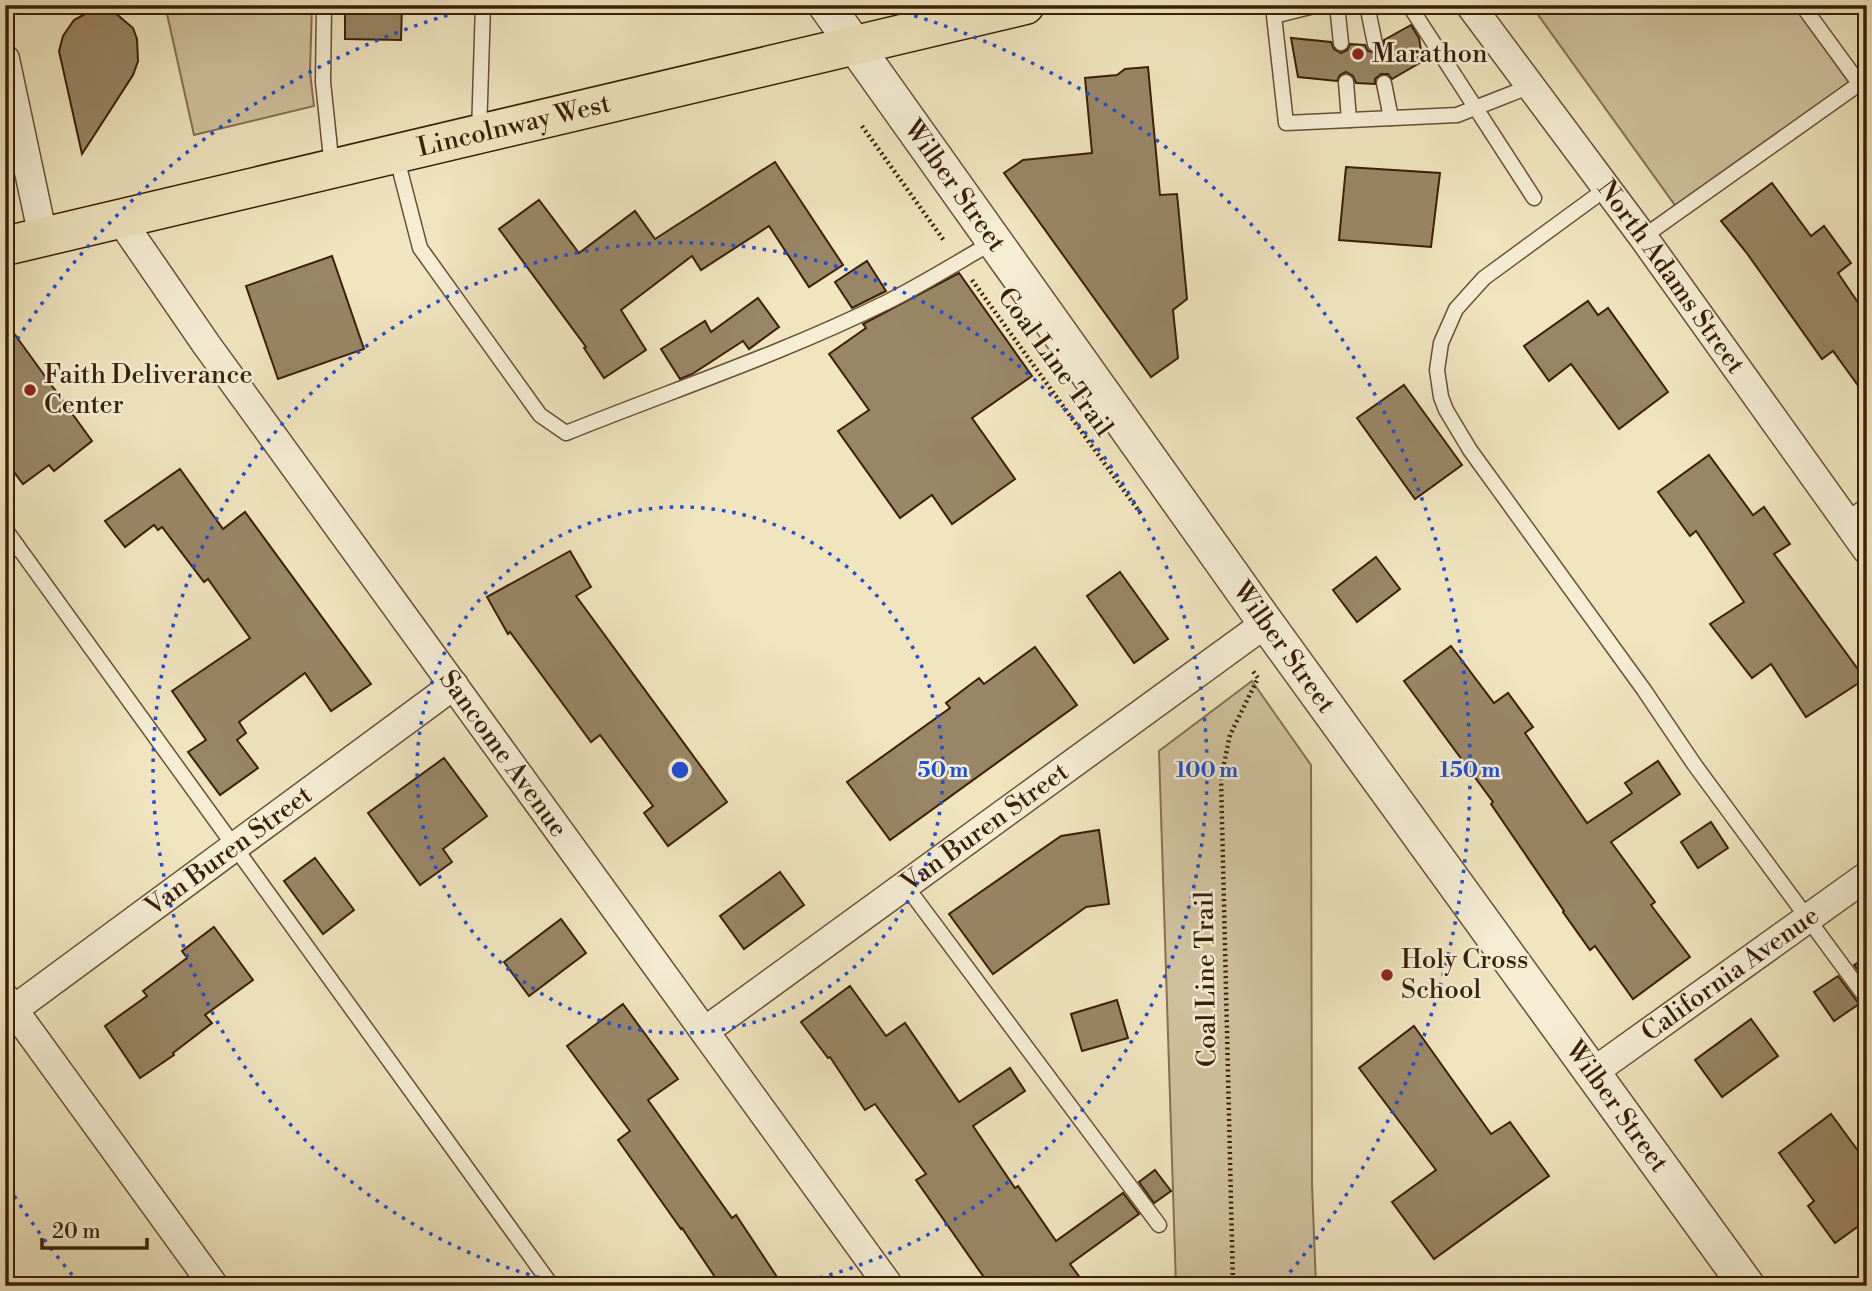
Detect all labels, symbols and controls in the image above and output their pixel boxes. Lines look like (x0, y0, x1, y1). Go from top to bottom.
place label: Marathon (1372, 38, 1488, 70)
marker: Marathon (1350, 46, 1366, 62)
street label: Lincolnway West (414, 87, 614, 164)
street label: Wilber Street (896, 113, 1013, 258)
street label: North Adams Street (1590, 174, 1752, 380)
street label: Coal Line Trail (990, 281, 1120, 443)
place label: Faith Deliverance Center (44, 359, 253, 421)
marker: Faith Deliverance Center (22, 382, 38, 398)
street label: Wilber Street (1225, 575, 1342, 719)
street label: Sancome Avenue (432, 664, 574, 844)
street label: Van Buren Street (894, 756, 1075, 900)
centre of rings (668, 758, 692, 782)
text: 50 m (918, 758, 968, 784)
text: 100 m (1176, 758, 1238, 784)
text: 150 m (1440, 758, 1500, 784)
street label: Van Buren Street (138, 779, 318, 924)
street label: Coal Line Trail (1188, 890, 1224, 1067)
street label: California Avenue (1635, 900, 1825, 1048)
place label: Holy Cross School (1401, 944, 1528, 1006)
marker: Holy Cross School (1379, 967, 1395, 983)
street label: Wilber Street (1558, 1034, 1675, 1178)
scale bar (42, 1207, 147, 1251)
text: 20 m (52, 1219, 101, 1245)

